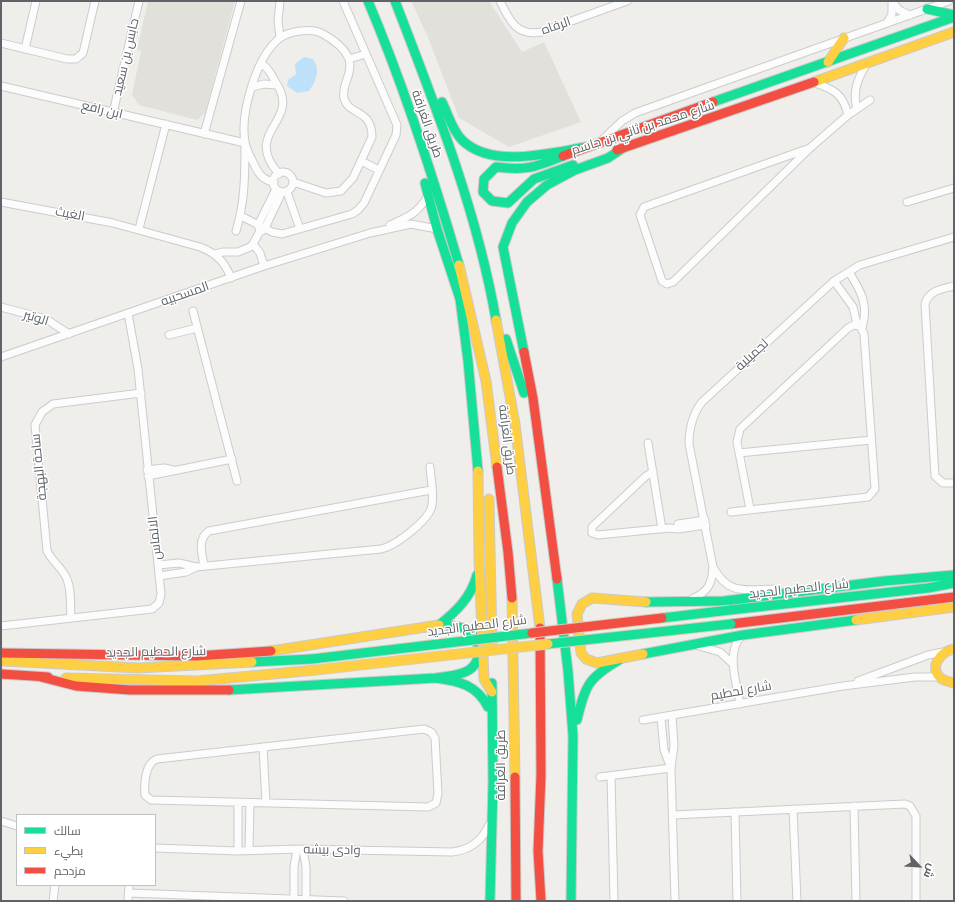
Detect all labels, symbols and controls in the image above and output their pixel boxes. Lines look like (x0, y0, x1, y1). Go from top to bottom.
street label: الرفاه (539, 14, 573, 38)
street label: حابس بن سعيد (110, 17, 142, 97)
street label: طريق الغرافة (408, 88, 446, 160)
street label: شارع محمد بن ثاني بن جاسم (570, 97, 716, 159)
street label: ابن رافع (80, 98, 124, 122)
street label: الغيث (54, 204, 86, 224)
street label: المسحبيه (159, 278, 211, 310)
street label: الوتير (21, 307, 51, 329)
street label: لجميلية (732, 336, 772, 374)
street label: طريق الغرافة (495, 404, 519, 476)
street label: ساحة البهجة (28, 433, 50, 501)
street label: الالماس (145, 515, 165, 561)
street label: شارع الحطيم الجديد (748, 576, 850, 602)
street label: شارع الحطيم الجديد (426, 612, 528, 640)
street label: شارع الحطيم الجديد (106, 643, 206, 661)
street label: شارع لحطيم (709, 678, 773, 704)
street label: طريق الغرافة (493, 730, 509, 800)
legend (16, 814, 156, 886)
text: سالك (54, 823, 81, 838)
street label: وادى بيشه (303, 842, 361, 858)
text: بطيء (54, 843, 83, 858)
north arrow (899, 846, 939, 886)
text: ش (921, 862, 939, 880)
text: مزدحم (54, 863, 86, 878)

